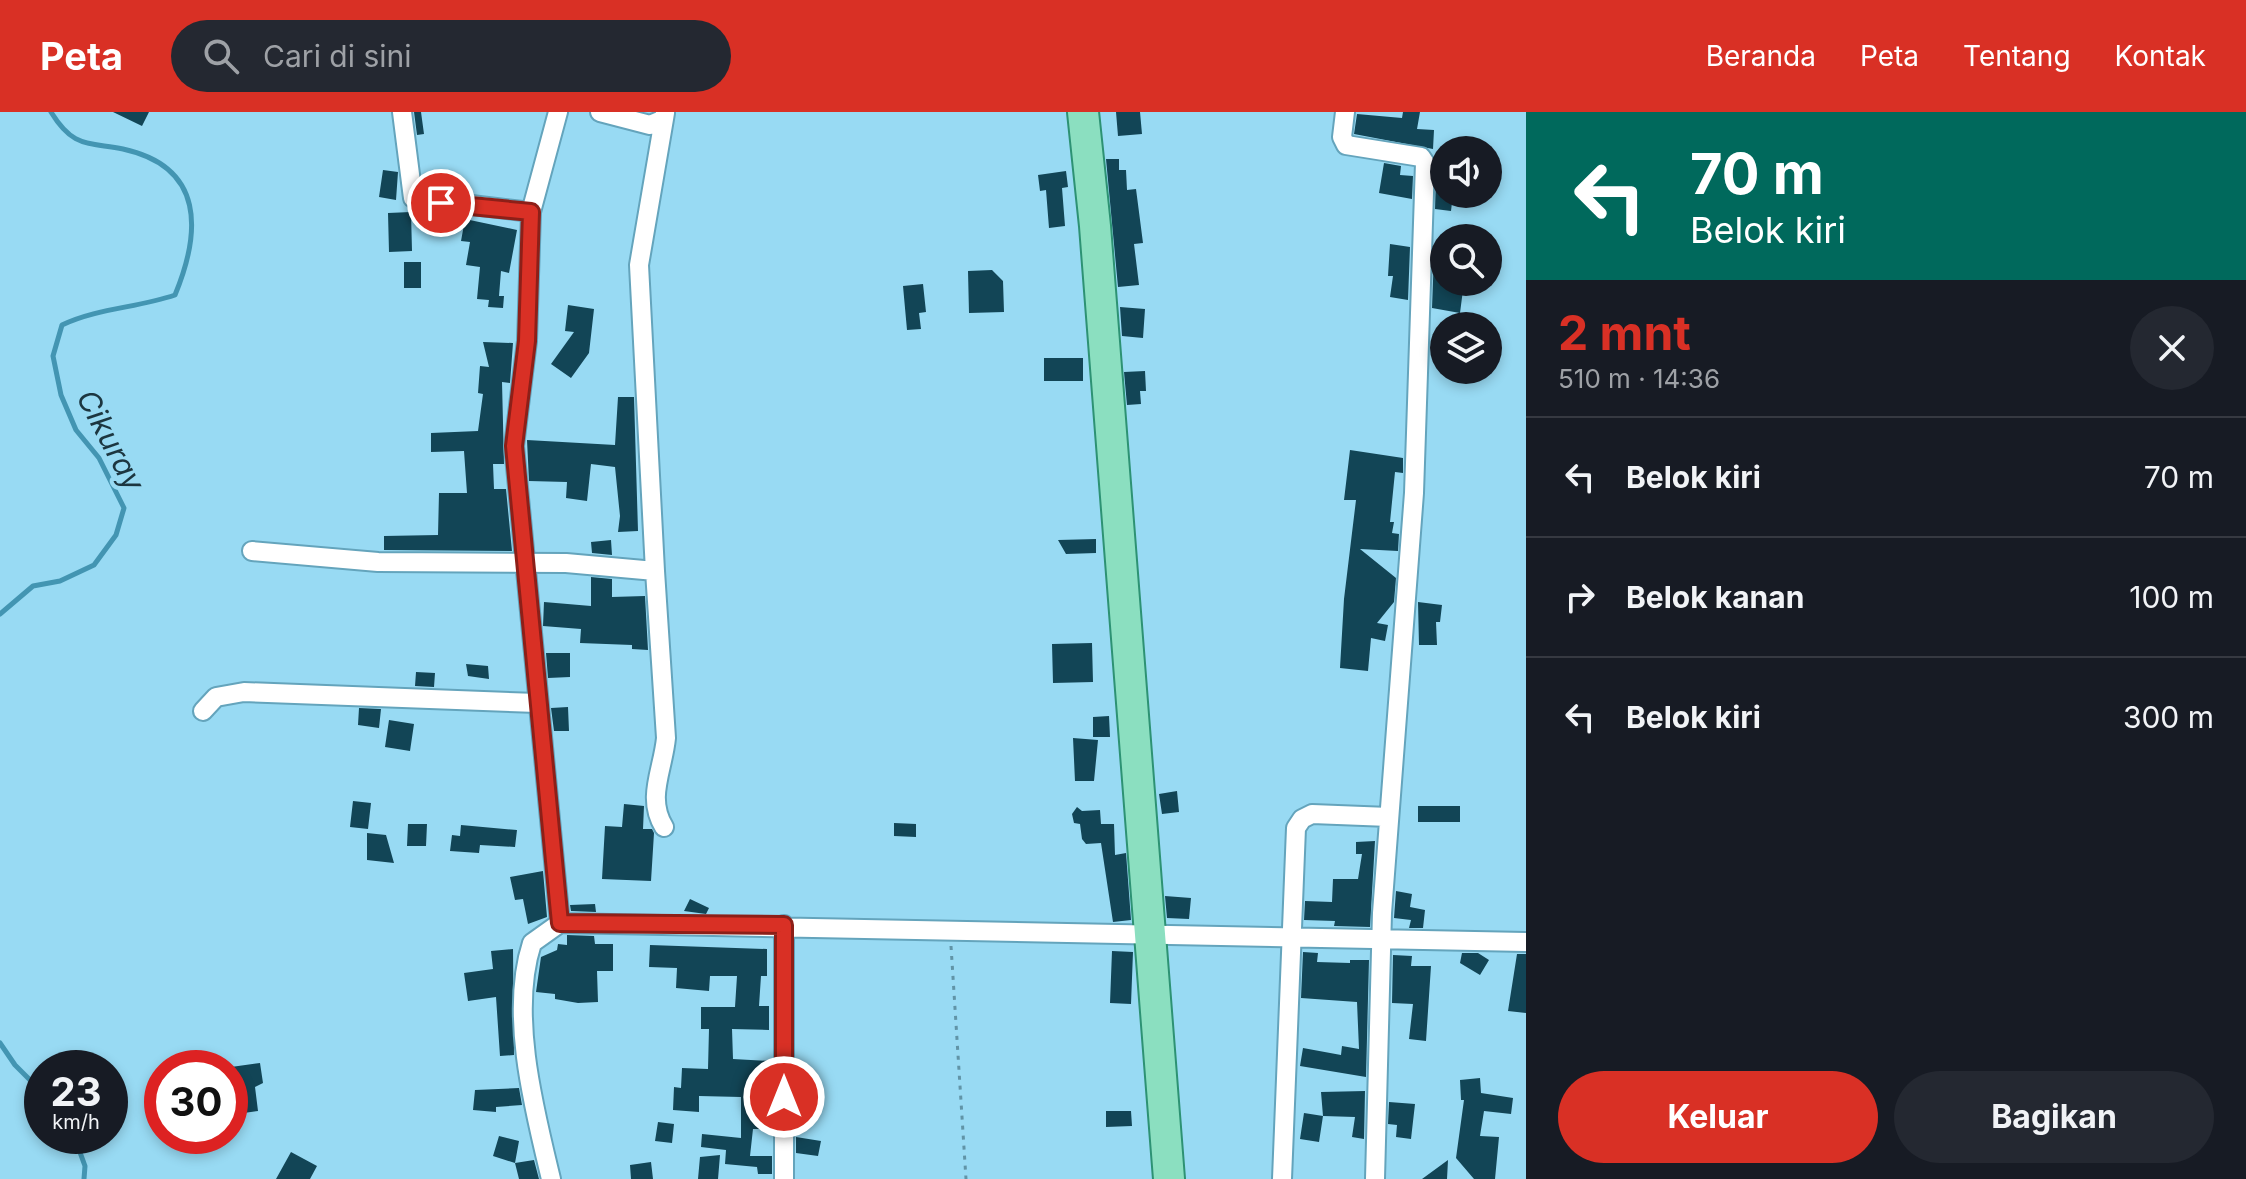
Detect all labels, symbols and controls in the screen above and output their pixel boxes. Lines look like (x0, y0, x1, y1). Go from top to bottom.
search box (171, 20, 731, 92)
text: Peta (40, 33, 123, 79)
icon: search (199, 34, 243, 78)
text: Cari di sini (263, 38, 412, 74)
text: Beranda (1706, 39, 1816, 73)
text: Peta (1860, 39, 1919, 73)
text: Tentang (1963, 39, 2071, 73)
text: Kontak (2115, 39, 2206, 73)
map controls (1430, 136, 1502, 384)
button: sound (1430, 136, 1502, 208)
text: 70 m (1690, 140, 1824, 208)
icon: left (1558, 144, 1662, 248)
pin (407, 169, 475, 237)
icon: arrive (419, 181, 463, 225)
text: Belok kiri (1690, 208, 1846, 252)
button: search (1430, 224, 1502, 296)
text: 2 mnt (1558, 303, 1691, 362)
button: close (2130, 306, 2214, 390)
button: layers (1430, 312, 1502, 384)
text: 510 m · 14:36 (1558, 363, 1720, 394)
water label: Cikuray (70, 383, 153, 498)
icon: left (1558, 455, 1602, 499)
text: Belok kiri (1626, 459, 1761, 495)
text: 70 m (2144, 459, 2214, 495)
icon: right (1558, 575, 1602, 619)
text: Belok kanan (1626, 579, 1804, 615)
text: 100 m (2129, 579, 2214, 615)
icon: left (1558, 695, 1602, 739)
text: Belok kiri (1626, 699, 1761, 735)
text: 300 m (2123, 699, 2214, 735)
speed limit sign: 30 (144, 1050, 248, 1154)
position arrow (742, 1055, 826, 1139)
text: 23 (50, 1067, 102, 1116)
button: Keluar (1558, 1071, 1878, 1163)
button: Bagikan (1894, 1071, 2214, 1163)
text: km/h (52, 1110, 100, 1134)

